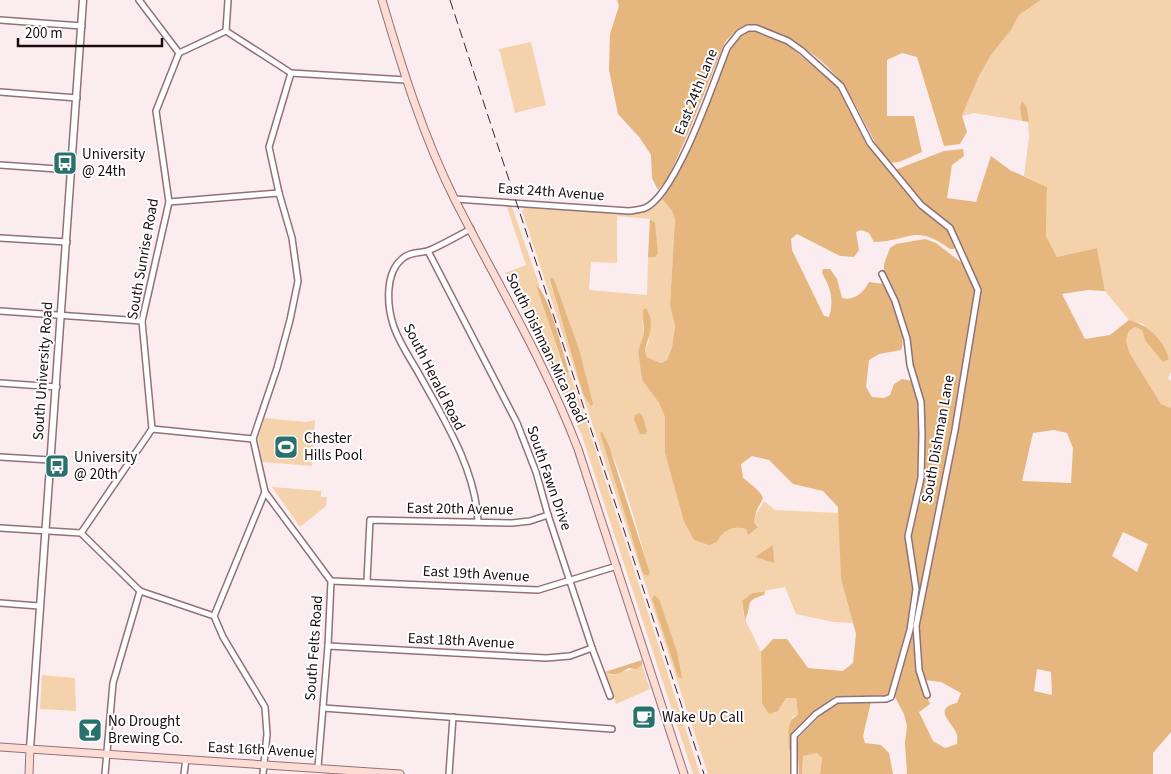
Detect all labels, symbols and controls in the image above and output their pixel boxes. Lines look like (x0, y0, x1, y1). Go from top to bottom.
scale bar (18, 15, 161, 47)
text: 200 m (25, 23, 63, 44)
street label: East 24th Lane (669, 46, 723, 138)
place label: University @ 24th (82, 144, 145, 182)
bus stop icon: University @ 24th (52, 150, 78, 176)
street label: East 24th Avenue (497, 178, 605, 206)
street label: South Sunrise Road (122, 197, 164, 321)
street label: South Dishman-Mica Road (500, 269, 592, 427)
street label: South University Road (28, 301, 58, 441)
street label: South Herald Road (398, 320, 470, 434)
street label: South Dishman Lane (916, 373, 960, 505)
street label: South Fawn Drive (521, 423, 577, 533)
place label: Chester Hills Pool (304, 428, 363, 466)
sports icon: Chester Hills Pool (273, 434, 299, 460)
place label: University @ 20th (74, 447, 137, 485)
bus stop icon: University @ 20th (44, 453, 70, 479)
street label: East 20th Avenue (406, 498, 514, 520)
street label: East 19th Avenue (422, 561, 530, 587)
street label: South Felts Road (300, 595, 328, 701)
street label: East 18th Avenue (407, 628, 515, 654)
cafe icon: Wake Up Call (631, 704, 657, 730)
place label: Wake Up Call (662, 707, 744, 728)
place label: No Drought Brewing Co. (108, 711, 183, 749)
bar icon: No Drought Brewing Co. (77, 717, 103, 743)
street label: East 16th Avenue (207, 737, 315, 763)

